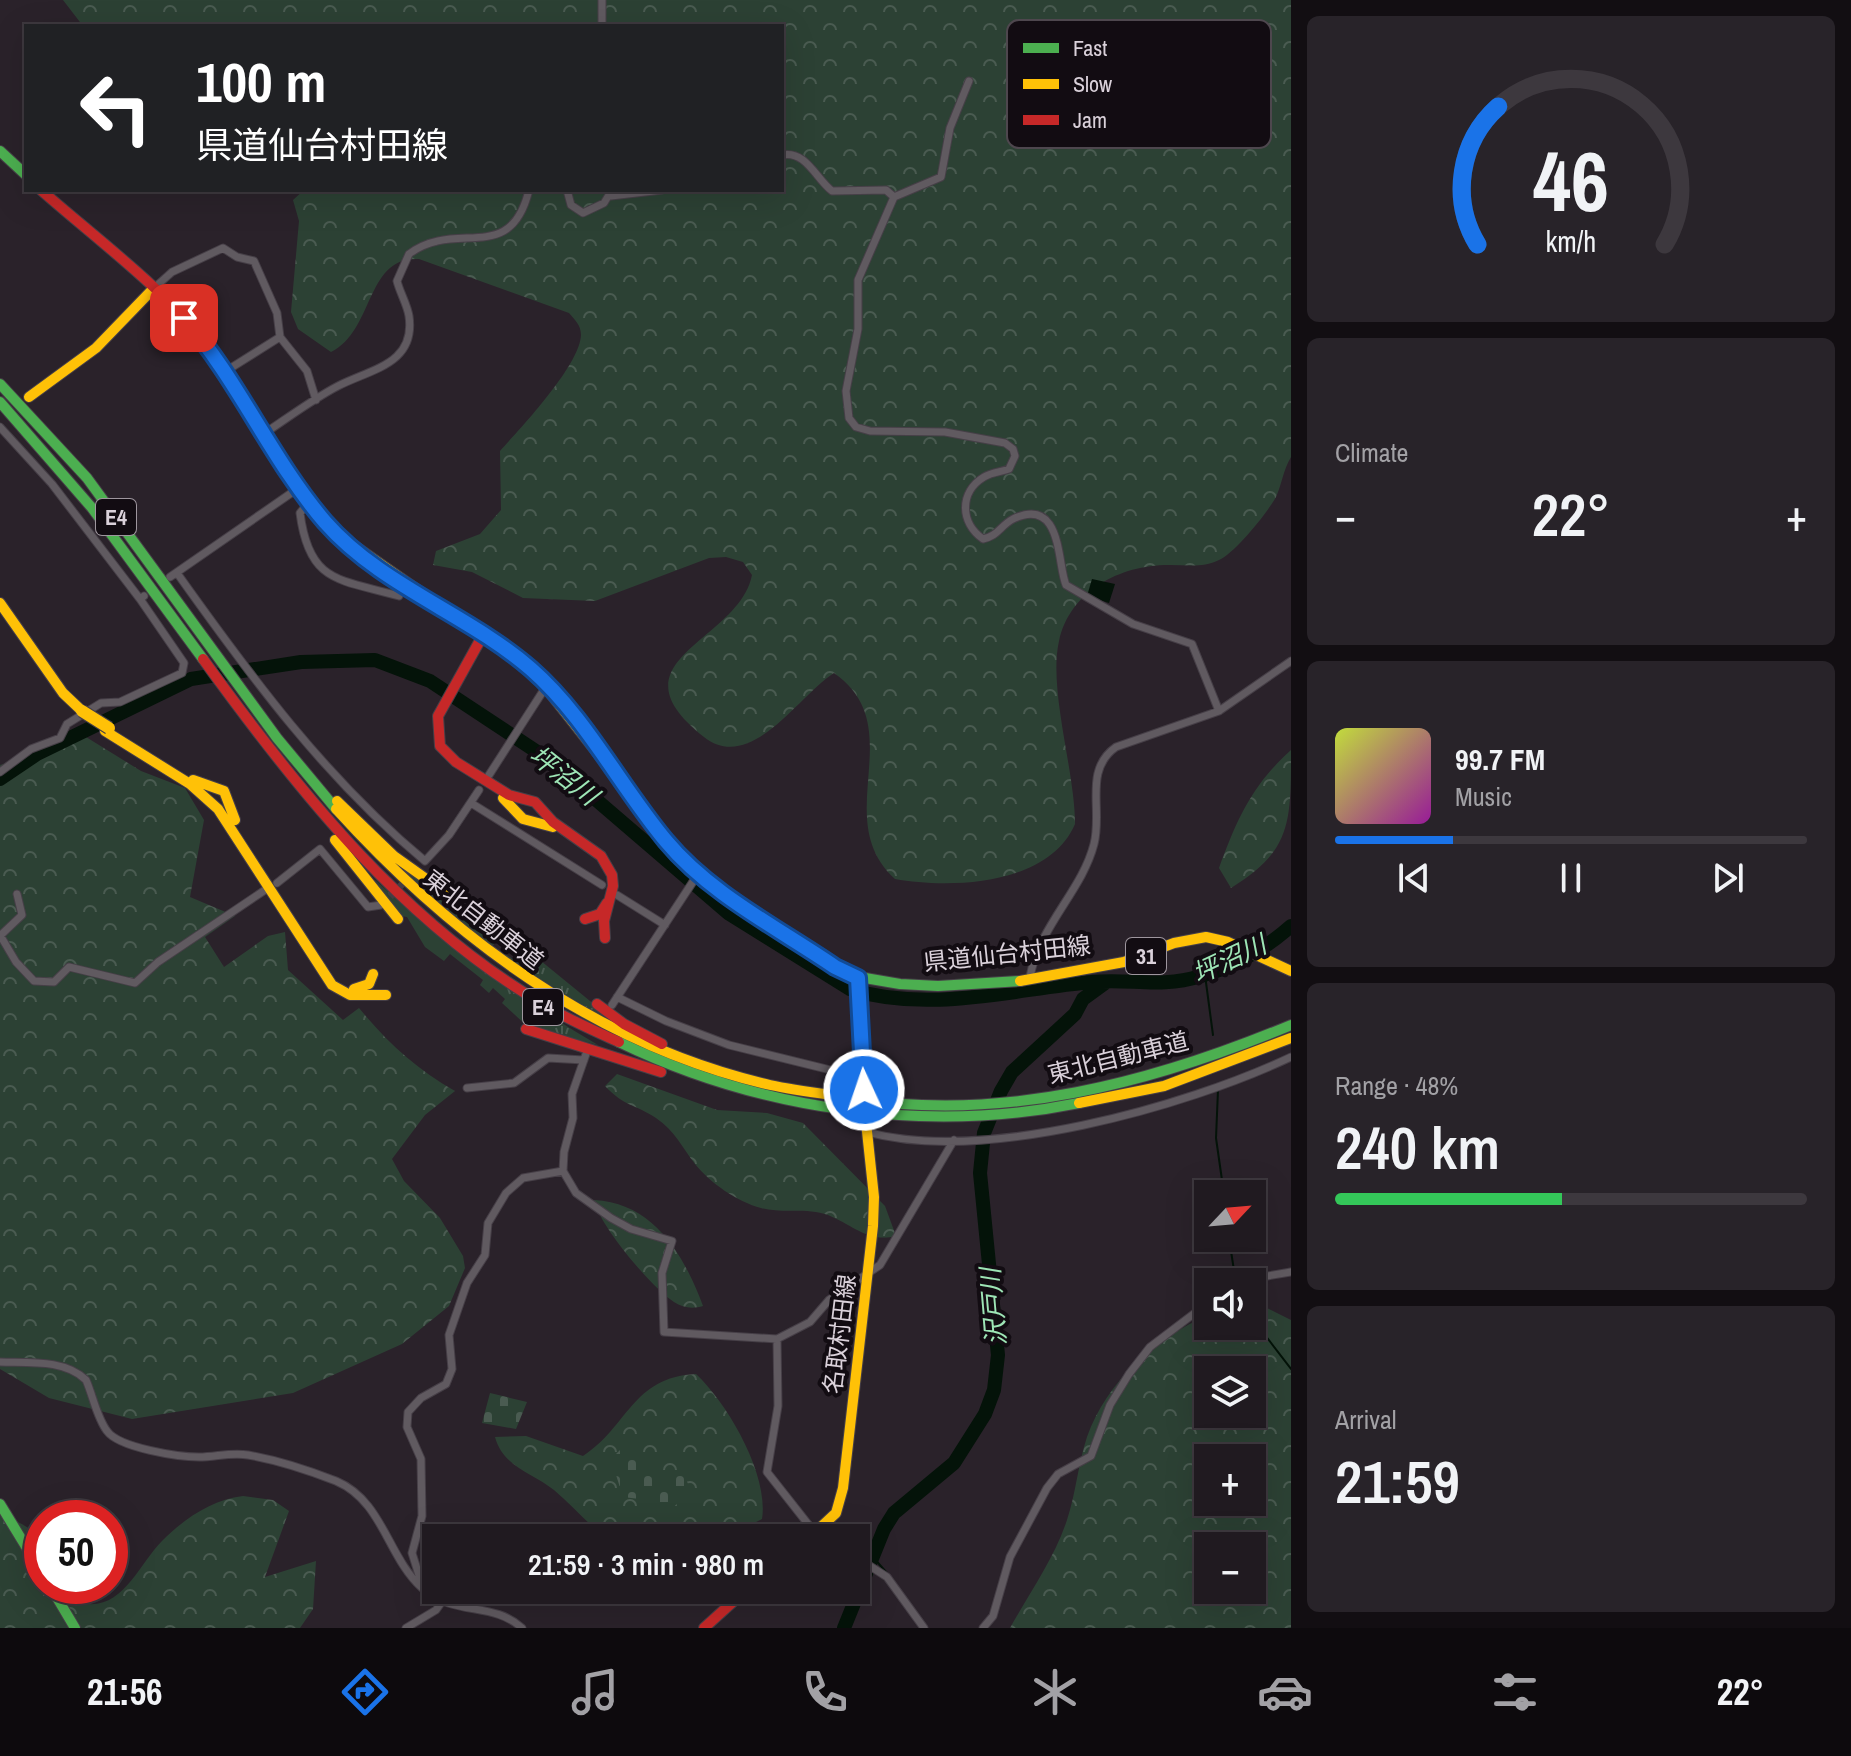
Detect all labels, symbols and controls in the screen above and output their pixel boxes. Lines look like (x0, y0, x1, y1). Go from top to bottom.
legend (1007, 20, 1271, 148)
text: Fast (1073, 33, 1107, 63)
text: 100 m (196, 44, 326, 119)
icon: left (64, 56, 168, 160)
text: Slow (1073, 69, 1112, 99)
text: Jam (1073, 105, 1107, 135)
text: 県道仙台村田線 (196, 121, 448, 169)
text: 46 (1533, 125, 1609, 237)
text: km/h (1546, 222, 1596, 261)
pin (150, 284, 218, 352)
icon: arrive (162, 296, 206, 340)
text: Climate (1335, 435, 1408, 470)
text: 22° (1532, 474, 1610, 555)
text: − (1335, 485, 1356, 545)
text: + (1786, 485, 1807, 545)
road number: E4 (96, 499, 136, 535)
water label: 坪沼川 (522, 737, 608, 815)
text: 99.7 FM (1455, 739, 1545, 779)
text: Music (1455, 779, 1512, 814)
icon: previous (1392, 856, 1436, 900)
icon: pause (1549, 856, 1593, 900)
icon: next (1706, 856, 1750, 900)
street label: 東北自動車道 (417, 862, 551, 976)
water label: 坪沼川 (1186, 925, 1274, 991)
street label: 県道仙台村田線 (922, 928, 1092, 978)
road number: 31 (1126, 938, 1166, 974)
road number: E4 (523, 989, 563, 1025)
street label: 東北自動車道 (1044, 1024, 1192, 1090)
position arrow (822, 1048, 906, 1132)
text: Range · 48% (1335, 1068, 1458, 1103)
text: 240 km (1335, 1107, 1500, 1188)
north arrow (1194, 1180, 1266, 1252)
map controls (1194, 1180, 1266, 1604)
water label: 沢戸川 (972, 1264, 1014, 1347)
button: sound (1194, 1268, 1266, 1340)
street label: 名取村田線 (816, 1272, 862, 1396)
button: layers (1194, 1356, 1266, 1428)
text: Arrival (1335, 1402, 1397, 1437)
text: 21:59 (1335, 1441, 1460, 1522)
button: + (1194, 1444, 1266, 1516)
speed limit sign: 50 (24, 1500, 128, 1604)
button: − (1194, 1532, 1266, 1604)
text: 21:59 · 3 min · 980 m (528, 1544, 764, 1584)
icon: directions (337, 1664, 393, 1720)
icon: music (567, 1664, 623, 1720)
icon: phone (797, 1664, 853, 1720)
icon: climate (1027, 1664, 1083, 1720)
icon: car (1257, 1664, 1313, 1720)
icon: filters (1487, 1664, 1543, 1720)
text: 21:56 (87, 1668, 163, 1716)
text: 22° (1717, 1668, 1764, 1716)

